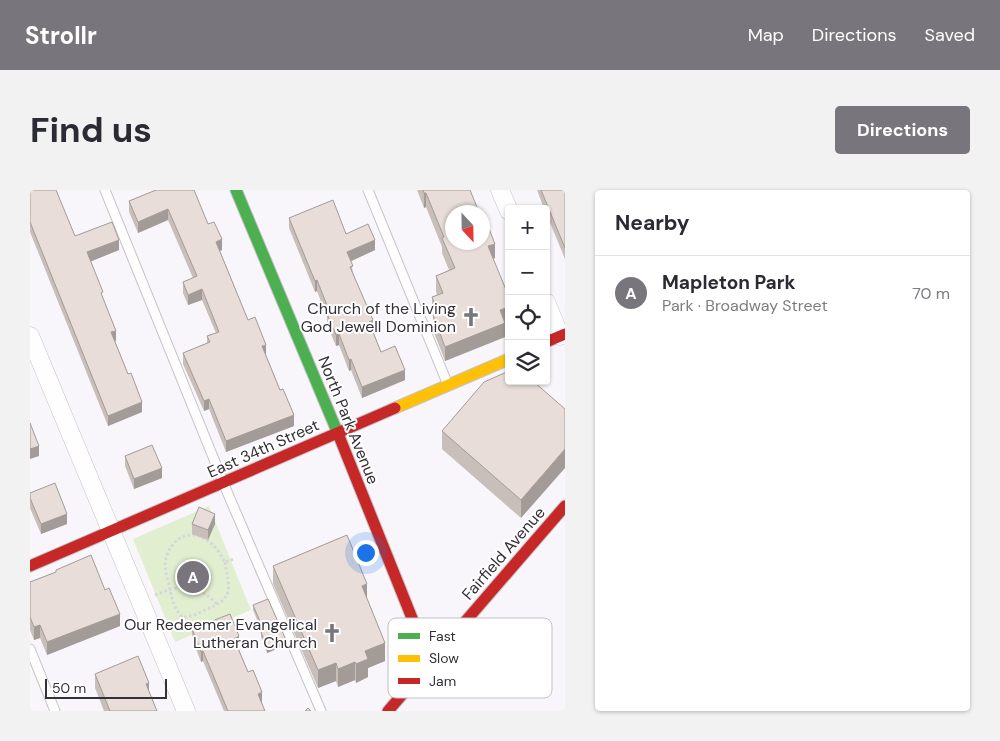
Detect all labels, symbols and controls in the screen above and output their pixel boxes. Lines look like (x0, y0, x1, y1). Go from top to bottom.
text: Strollr (25, 20, 97, 51)
text: Map (748, 23, 784, 47)
text: Directions (812, 23, 897, 47)
text: Saved (925, 23, 975, 47)
button: Directions (835, 106, 970, 154)
text: Find us (30, 107, 152, 153)
north arrow (445, 205, 490, 250)
map controls (505, 205, 550, 385)
button: + (505, 205, 550, 250)
text: Nearby (615, 209, 689, 237)
button: − (505, 250, 550, 295)
text: Mapleton Park (662, 270, 795, 295)
text: A (625, 283, 637, 304)
text: 70 m (912, 283, 950, 304)
button: locate (505, 295, 550, 340)
text: Park · Broadway Street (662, 295, 828, 316)
place label: Church of the Living God Jewell Dominion (301, 298, 456, 337)
church icon: Church of the Living God Jewell Dominion (460, 306, 482, 328)
button: layers (505, 340, 550, 385)
street label: North Park Avenue (313, 353, 384, 487)
street label: East 34th Street (204, 414, 322, 482)
street label: Fairfield Avenue (457, 502, 550, 604)
your location (353, 540, 379, 566)
pin: A (177, 558, 209, 596)
place label: Our Redeemer Evangelical Lutheran Church (124, 614, 317, 653)
legend (388, 618, 552, 698)
church icon: Our Redeemer Evangelical Lutheran Church (321, 622, 343, 644)
text: Fast (429, 627, 456, 645)
text: Slow (429, 649, 459, 667)
text: Jam (429, 672, 456, 690)
scale bar (45, 676, 168, 699)
text: 50 m (52, 679, 86, 697)

